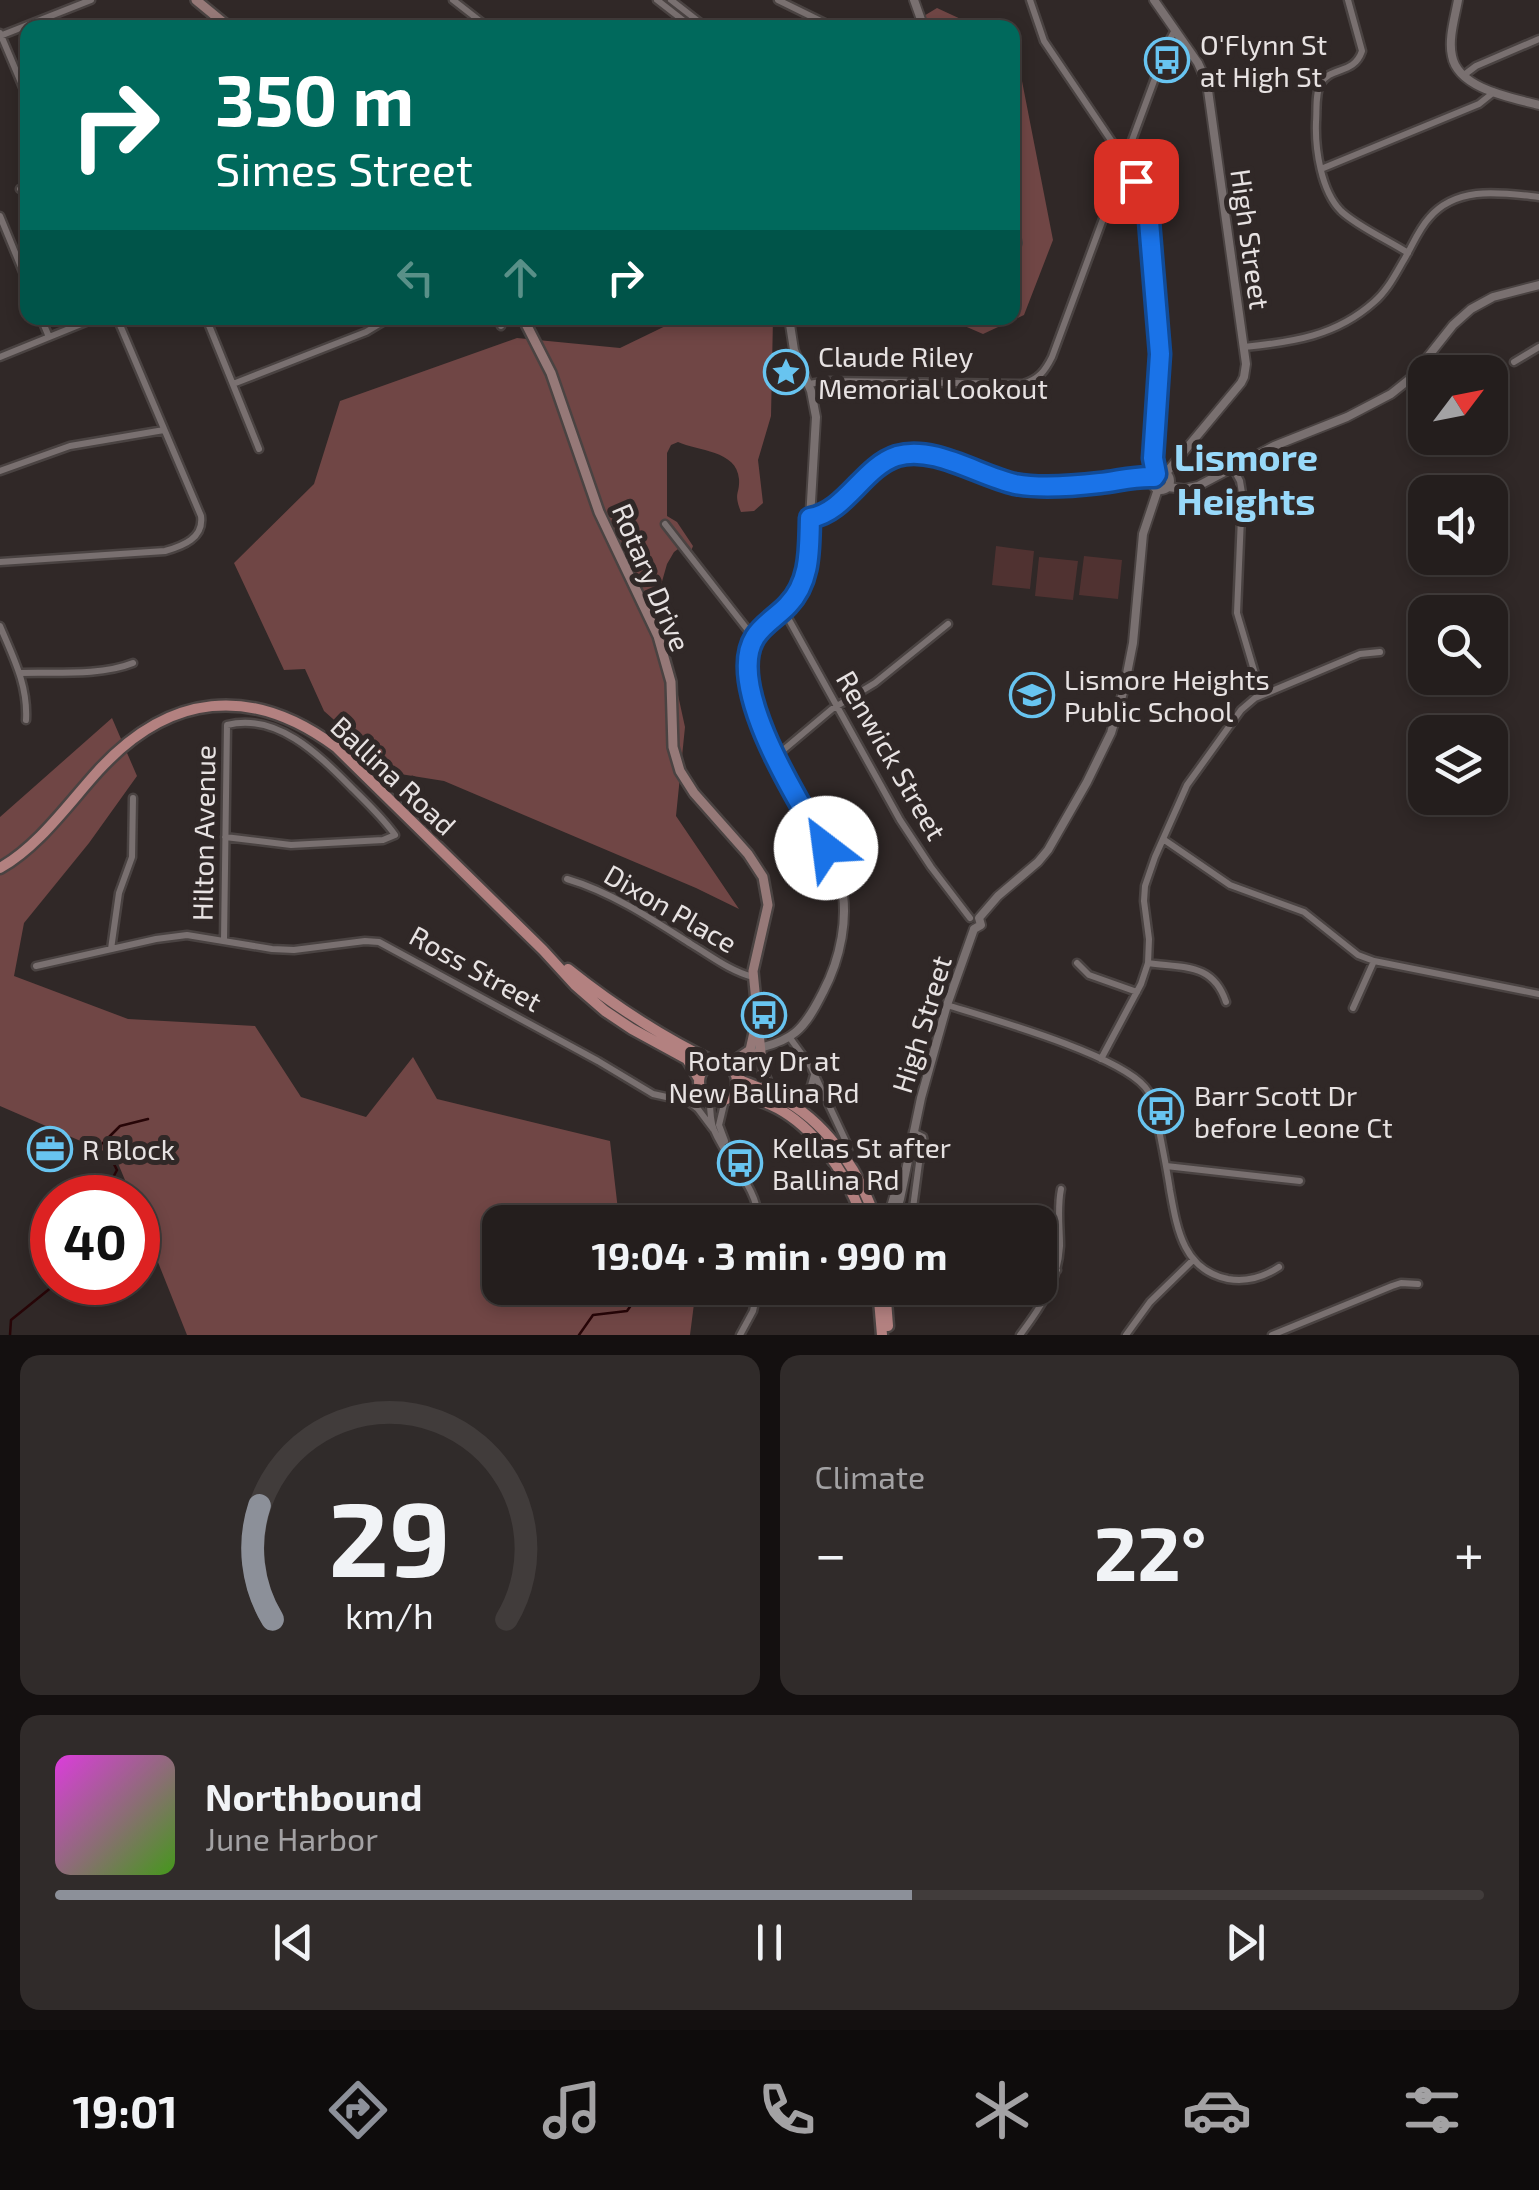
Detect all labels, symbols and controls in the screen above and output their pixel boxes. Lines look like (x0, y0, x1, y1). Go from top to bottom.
place label: O'Flynn St at High St (1200, 27, 1327, 93)
bus stop icon: O'Flynn St at High St (1144, 37, 1190, 83)
text: 350 m (215, 56, 414, 140)
icon: right (50, 60, 180, 190)
pin (1094, 139, 1179, 224)
text: Simes Street (215, 141, 473, 195)
icon: arrive (1109, 154, 1164, 209)
street label: High Street (1224, 167, 1278, 311)
icon: left (388, 250, 443, 305)
icon: ahead (493, 250, 548, 305)
icon: right (598, 250, 653, 305)
place label: Claude Riley Memorial Lookout (818, 339, 1048, 405)
place icon: Claude Riley Memorial Lookout (763, 349, 809, 395)
north arrow (1408, 355, 1508, 455)
map controls (1408, 355, 1508, 815)
district label: Lismore Heights (1174, 433, 1318, 523)
button: sound (1408, 475, 1508, 575)
street label: Rotary Drive (606, 498, 698, 656)
button: search (1408, 595, 1508, 695)
place label: Lismore Heights Public School (1064, 662, 1270, 728)
street label: Renwick Street (830, 664, 954, 846)
school or university icon: Lismore Heights Public School (1009, 672, 1055, 718)
street label: Ballina Road (324, 708, 464, 842)
button: layers (1408, 715, 1508, 815)
street label: Hilton Avenue (184, 745, 222, 921)
position arrow (774, 796, 878, 900)
street label: Dixon Place (599, 856, 743, 960)
street label: Ross Street (404, 918, 548, 1018)
street label: High Street (884, 951, 958, 1097)
bus stop icon: Rotary Dr at New Ballina Rd (741, 992, 787, 1038)
place label: Rotary Dr at New Ballina Rd (668, 1043, 860, 1109)
place label: Barr Scott Dr before Leone Ct (1194, 1078, 1393, 1144)
bus stop icon: Barr Scott Dr before Leone Ct (1138, 1088, 1184, 1134)
office icon: R Block (27, 1126, 73, 1172)
place label: Kellas St after Ballina Rd (772, 1130, 951, 1196)
place label: R Block (82, 1132, 175, 1166)
bus stop icon: Kellas St after Ballina Rd (717, 1140, 763, 1186)
speed limit sign: 40 (30, 1175, 160, 1305)
text: 19:04 · 3 min · 990 m (592, 1232, 947, 1278)
text: Climate (815, 1457, 925, 1495)
text: 29 (329, 1473, 451, 1598)
text: 22° (1094, 1506, 1207, 1596)
text: − (815, 1519, 847, 1585)
text: + (1454, 1519, 1484, 1585)
text: km/h (345, 1593, 434, 1636)
text: Northbound (205, 1773, 423, 1819)
text: June Harbor (205, 1819, 378, 1857)
icon: previous (266, 1915, 321, 1970)
icon: pause (742, 1915, 797, 1970)
icon: next (1218, 1915, 1273, 1970)
icon: directions (323, 2075, 393, 2145)
icon: music (537, 2075, 607, 2145)
icon: phone (752, 2075, 822, 2145)
icon: climate (967, 2075, 1037, 2145)
icon: car (1182, 2075, 1252, 2145)
icon: filters (1397, 2075, 1467, 2145)
text: 19:01 (72, 2083, 178, 2137)

